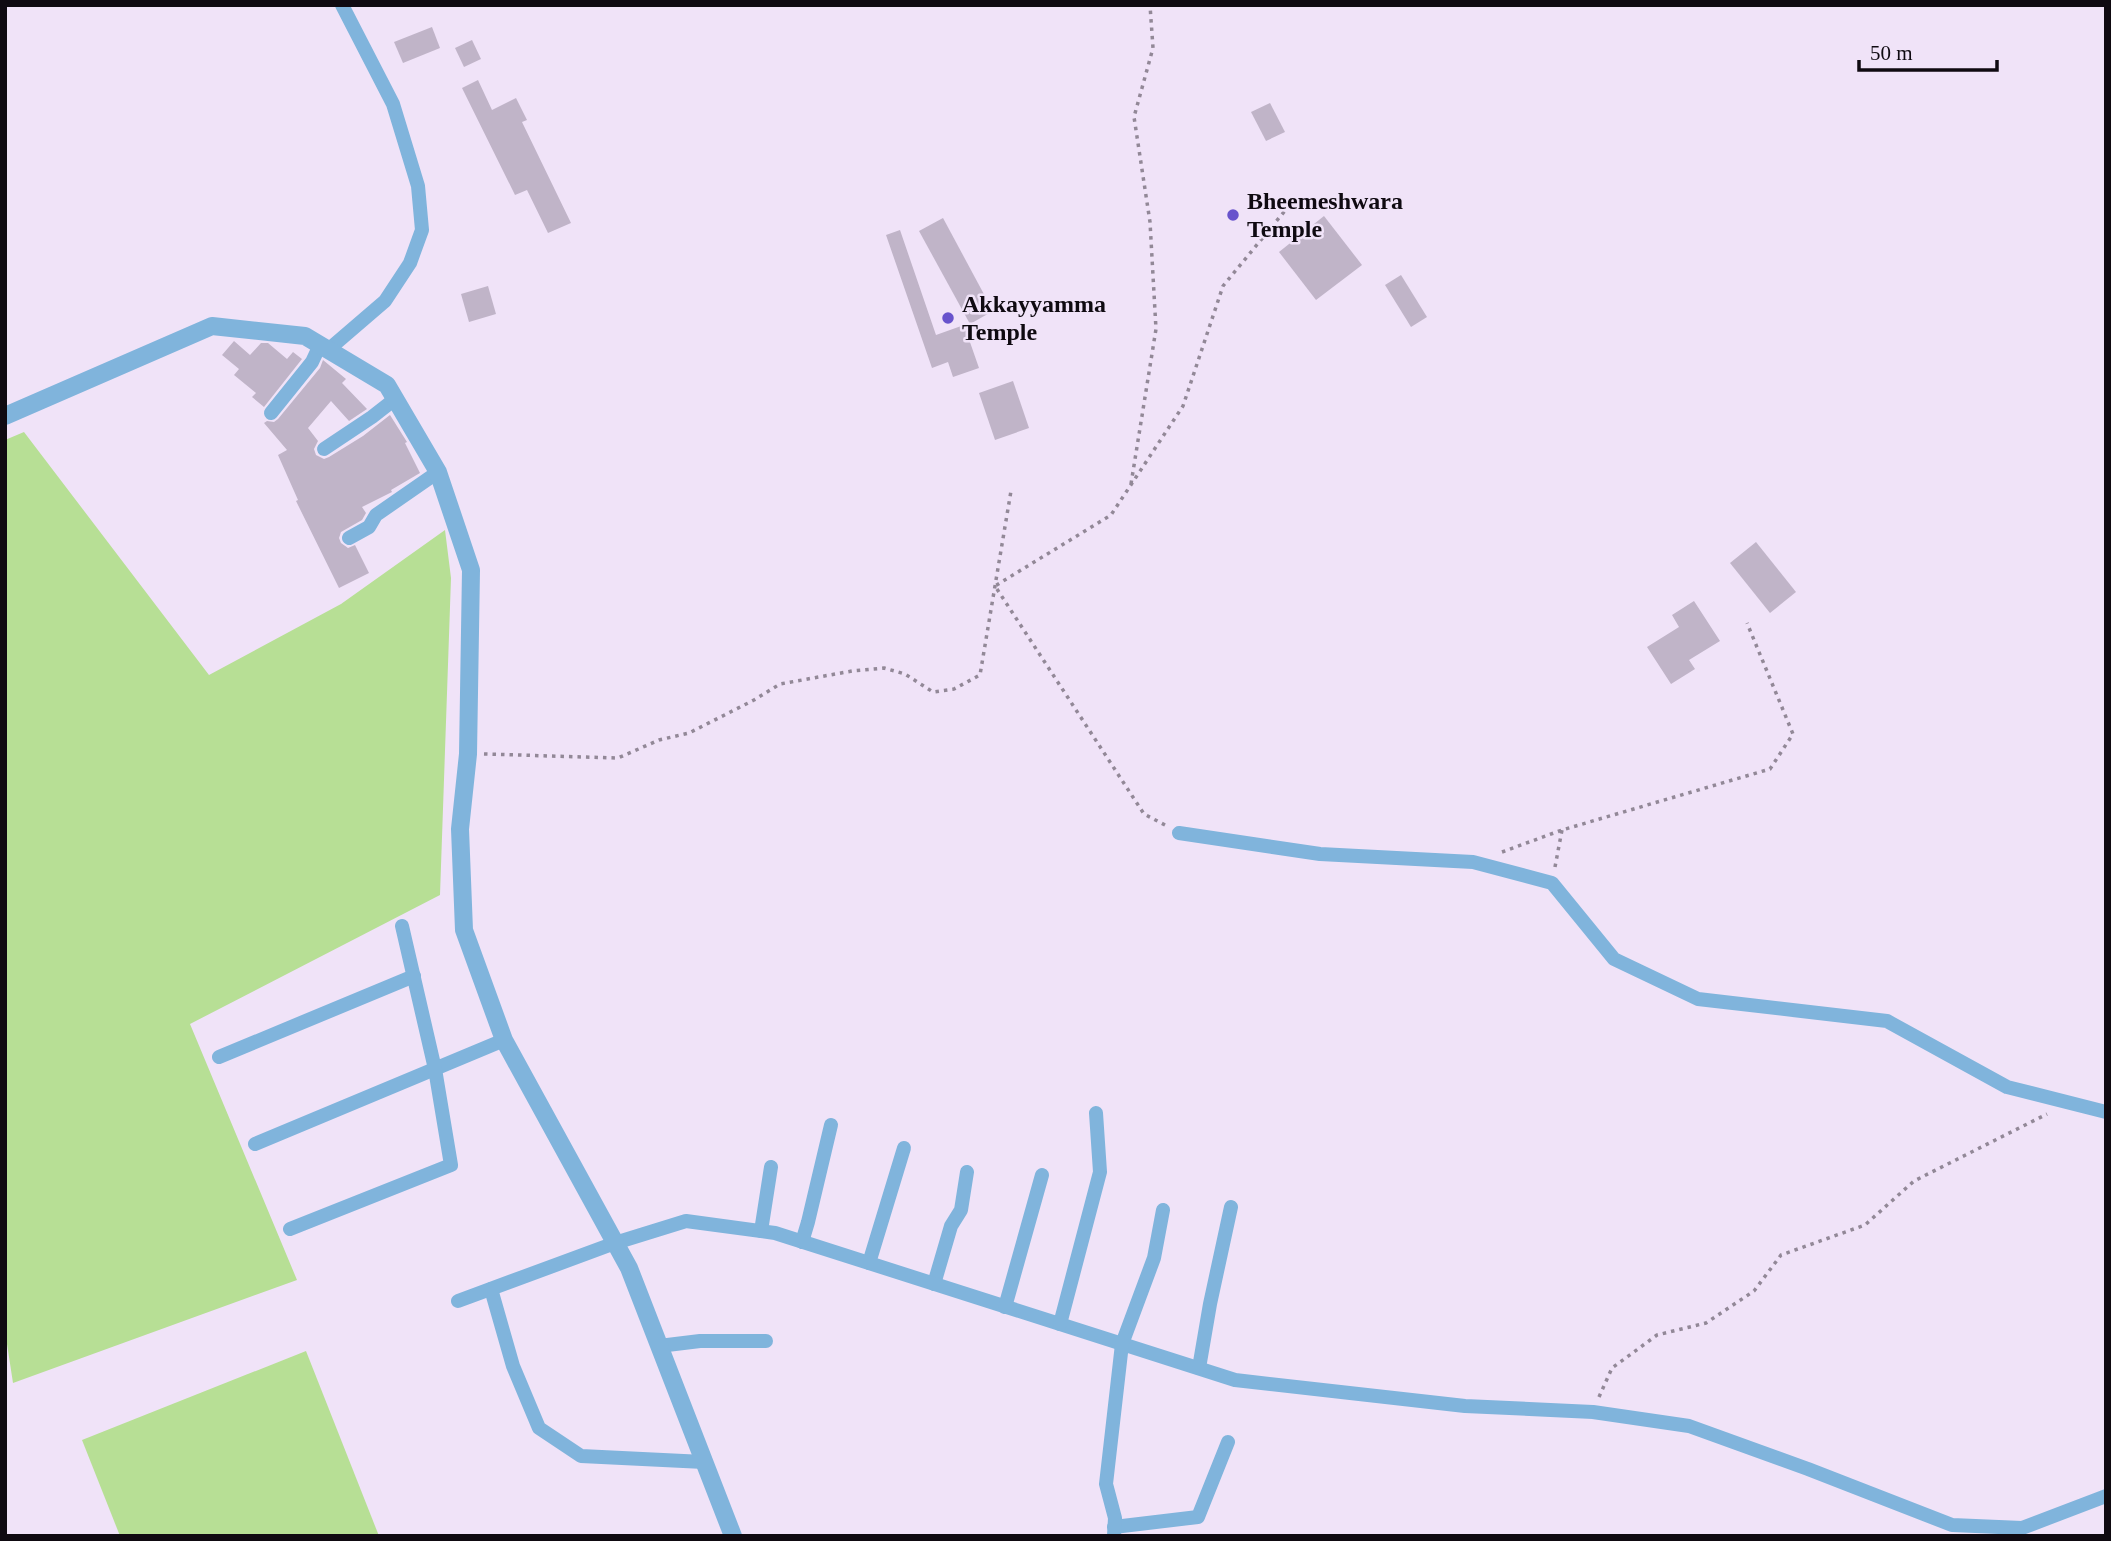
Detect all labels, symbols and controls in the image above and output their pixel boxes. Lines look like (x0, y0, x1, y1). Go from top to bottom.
scale bar (1859, 28, 1997, 72)
text: 50 m (1870, 41, 1913, 65)
place label: Bheemeshwara Temple (1247, 188, 1403, 242)
marker: Bheemeshwara Temple (1225, 207, 1241, 223)
place label: Akkayyamma Temple (962, 291, 1106, 345)
marker: Akkayyamma Temple (940, 310, 956, 326)

